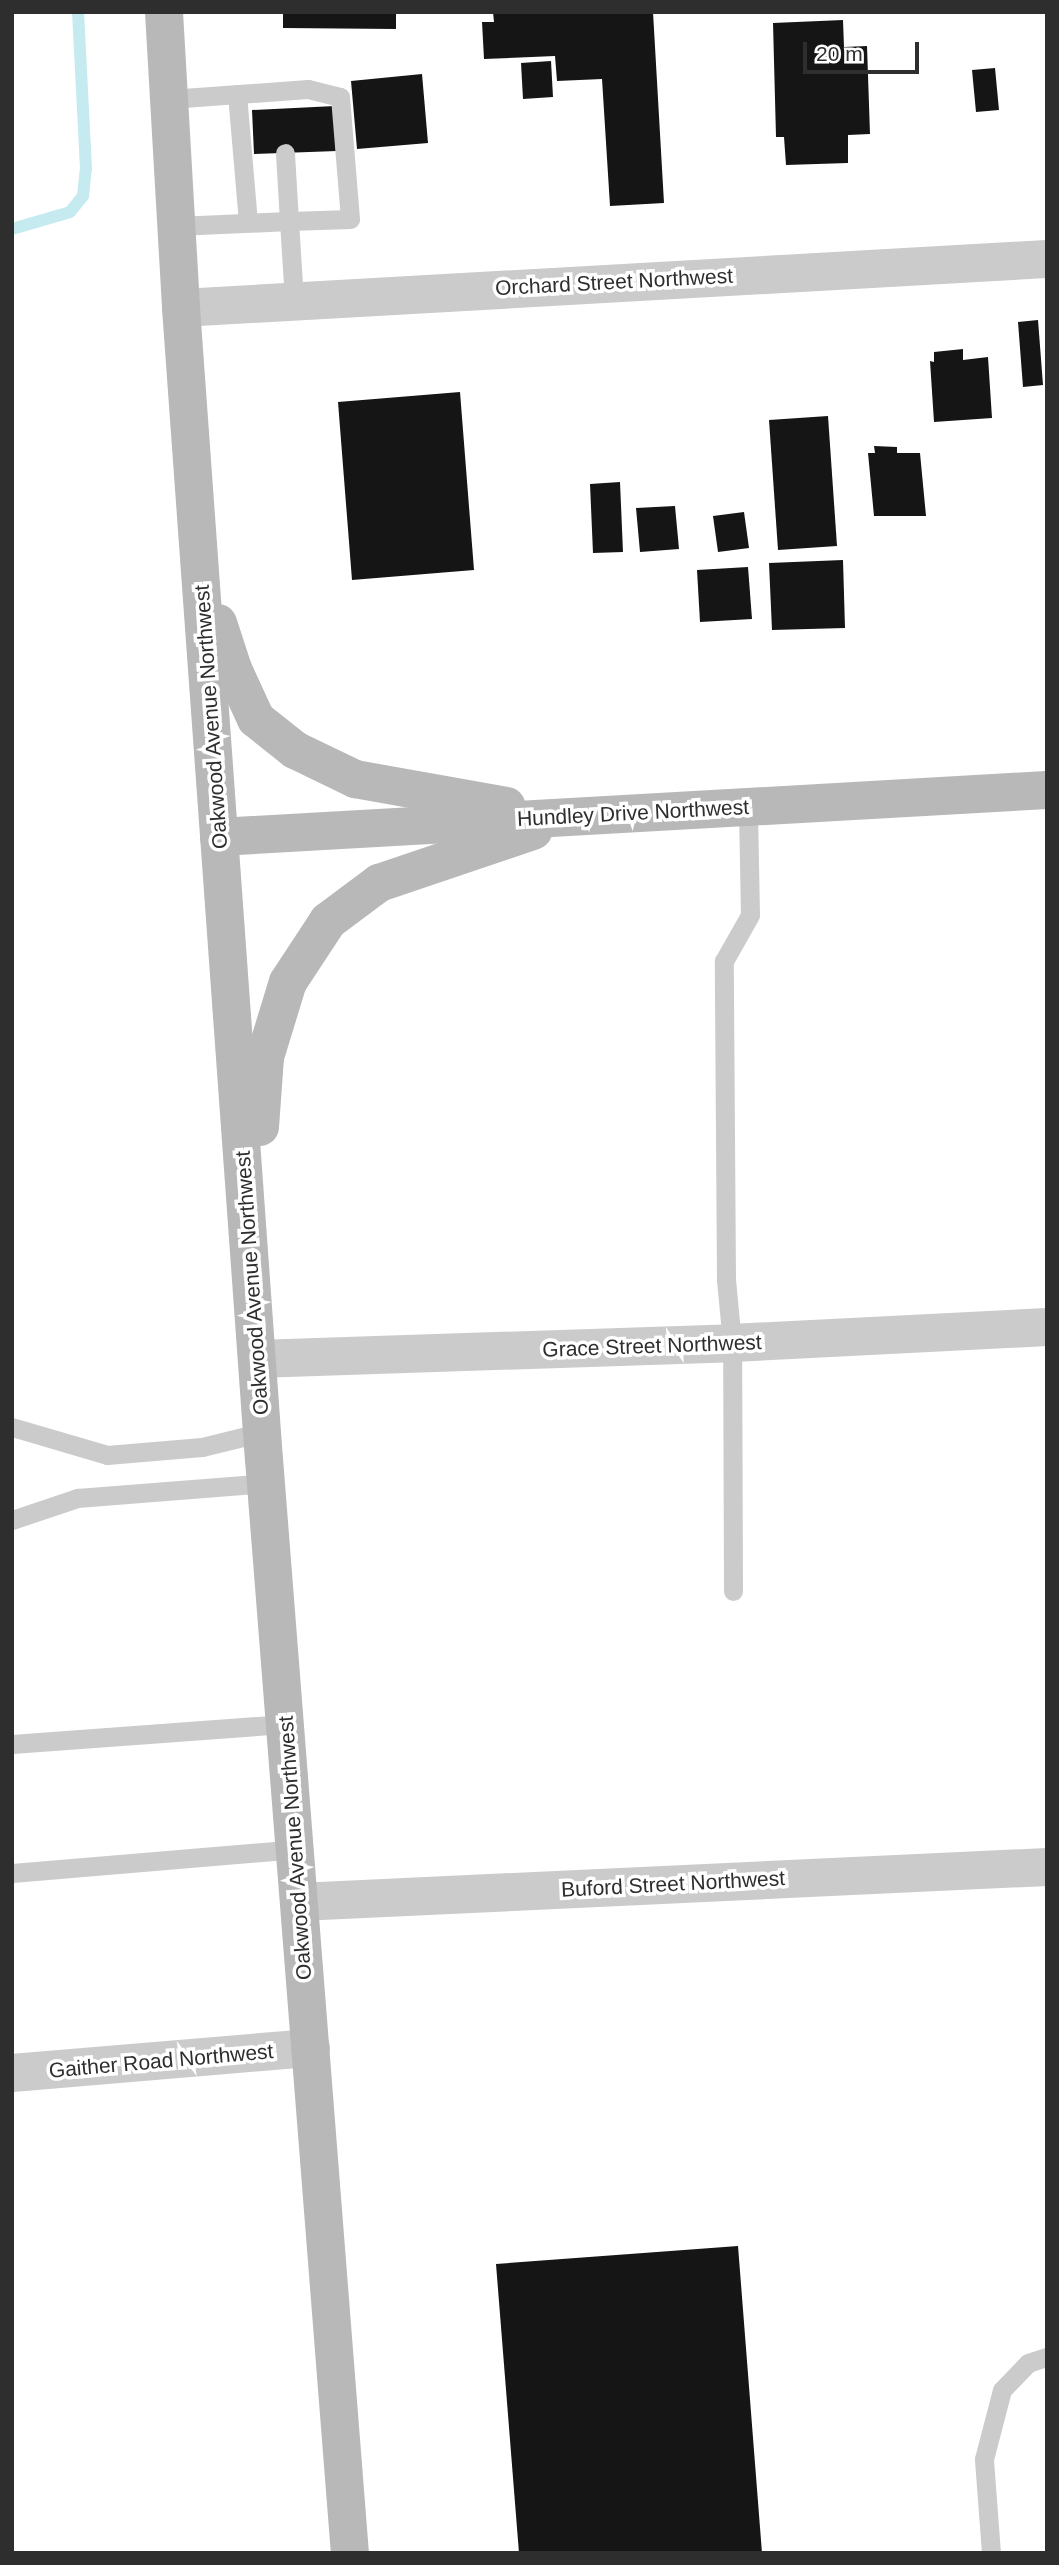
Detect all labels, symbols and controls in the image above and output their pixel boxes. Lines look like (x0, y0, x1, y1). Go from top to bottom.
scale bar (807, 28, 922, 72)
text: 20 m (816, 42, 863, 65)
street label: Orchard Street Northwest (494, 263, 734, 301)
street label: Oakwood Avenue Northwest (189, 584, 233, 850)
street label: Hundley Drive Northwest (516, 794, 750, 832)
street label: Oakwood Avenue Northwest (230, 1150, 274, 1416)
street label: Grace Street Northwest (542, 1330, 762, 1362)
street label: Oakwood Avenue Northwest (273, 1715, 317, 1981)
street label: Buford Street Northwest (560, 1866, 786, 1902)
street label: Gaither Road Northwest (48, 2039, 274, 2083)

